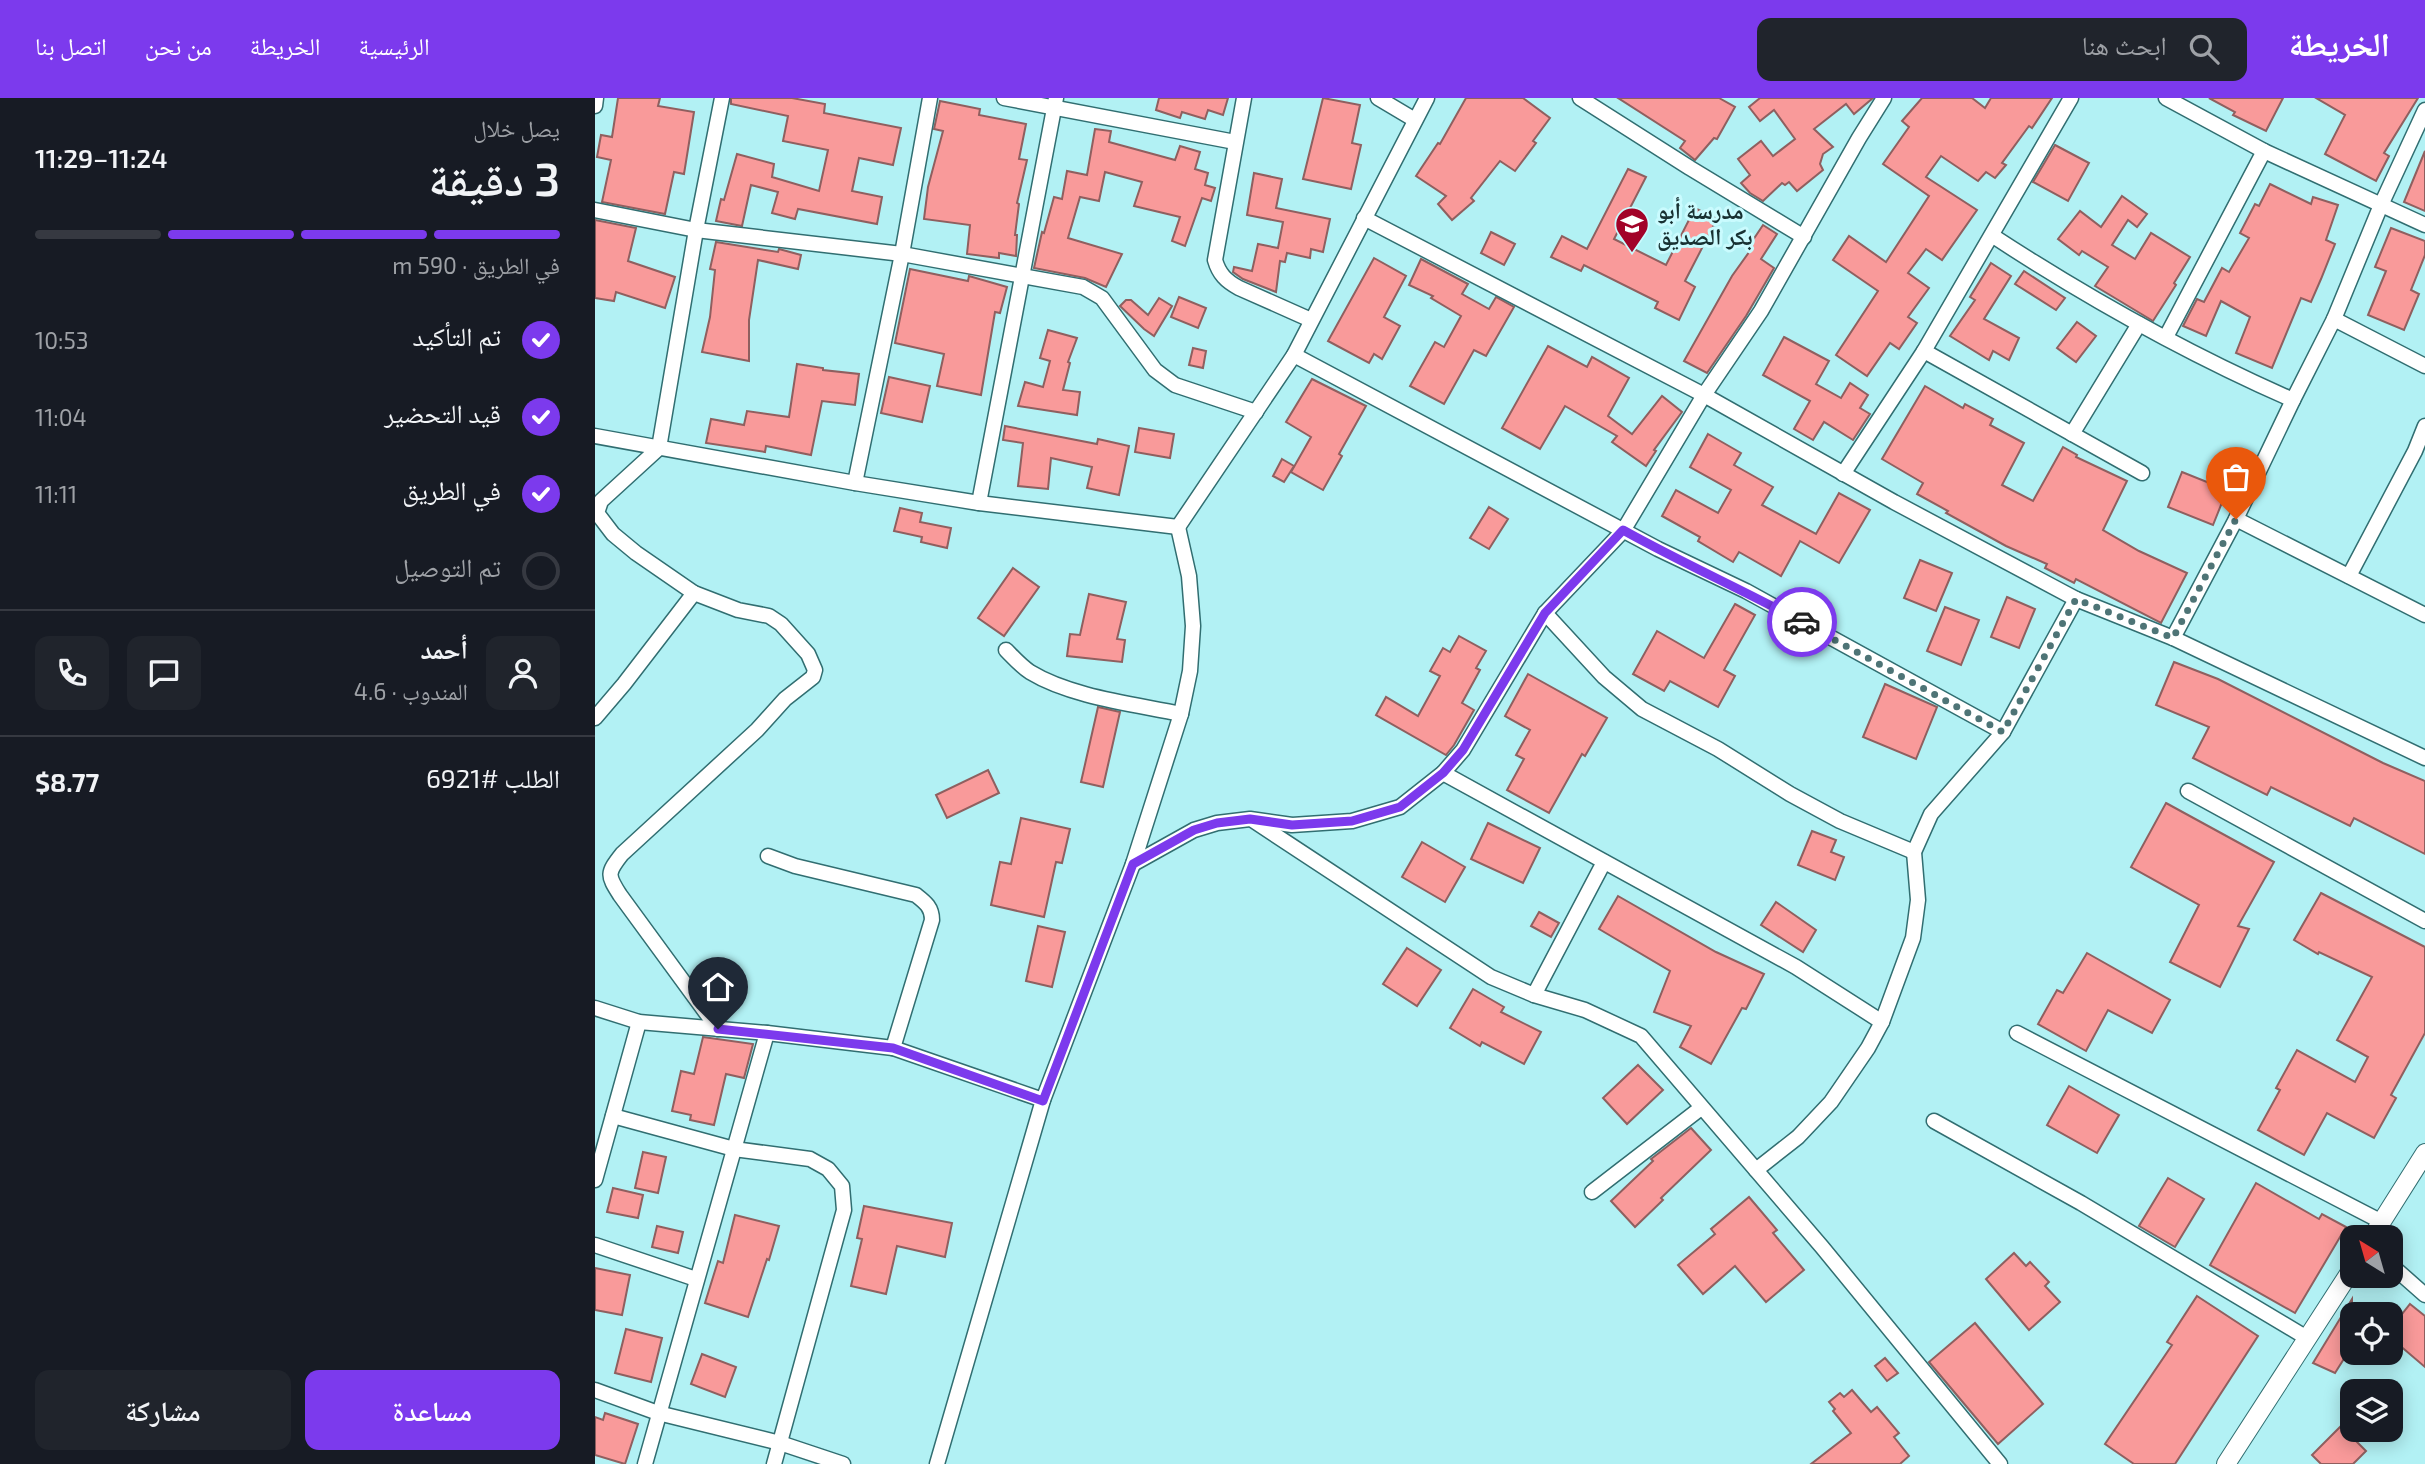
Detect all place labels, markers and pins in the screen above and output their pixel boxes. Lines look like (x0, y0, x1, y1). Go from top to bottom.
place label: مدرسة أبو بكر الصديق (1657, 196, 1753, 251)
school or university icon: مدرسة أبو بكر الصديق (1613, 205, 1651, 254)
pin (2206, 447, 2266, 519)
pin (688, 957, 748, 1029)

